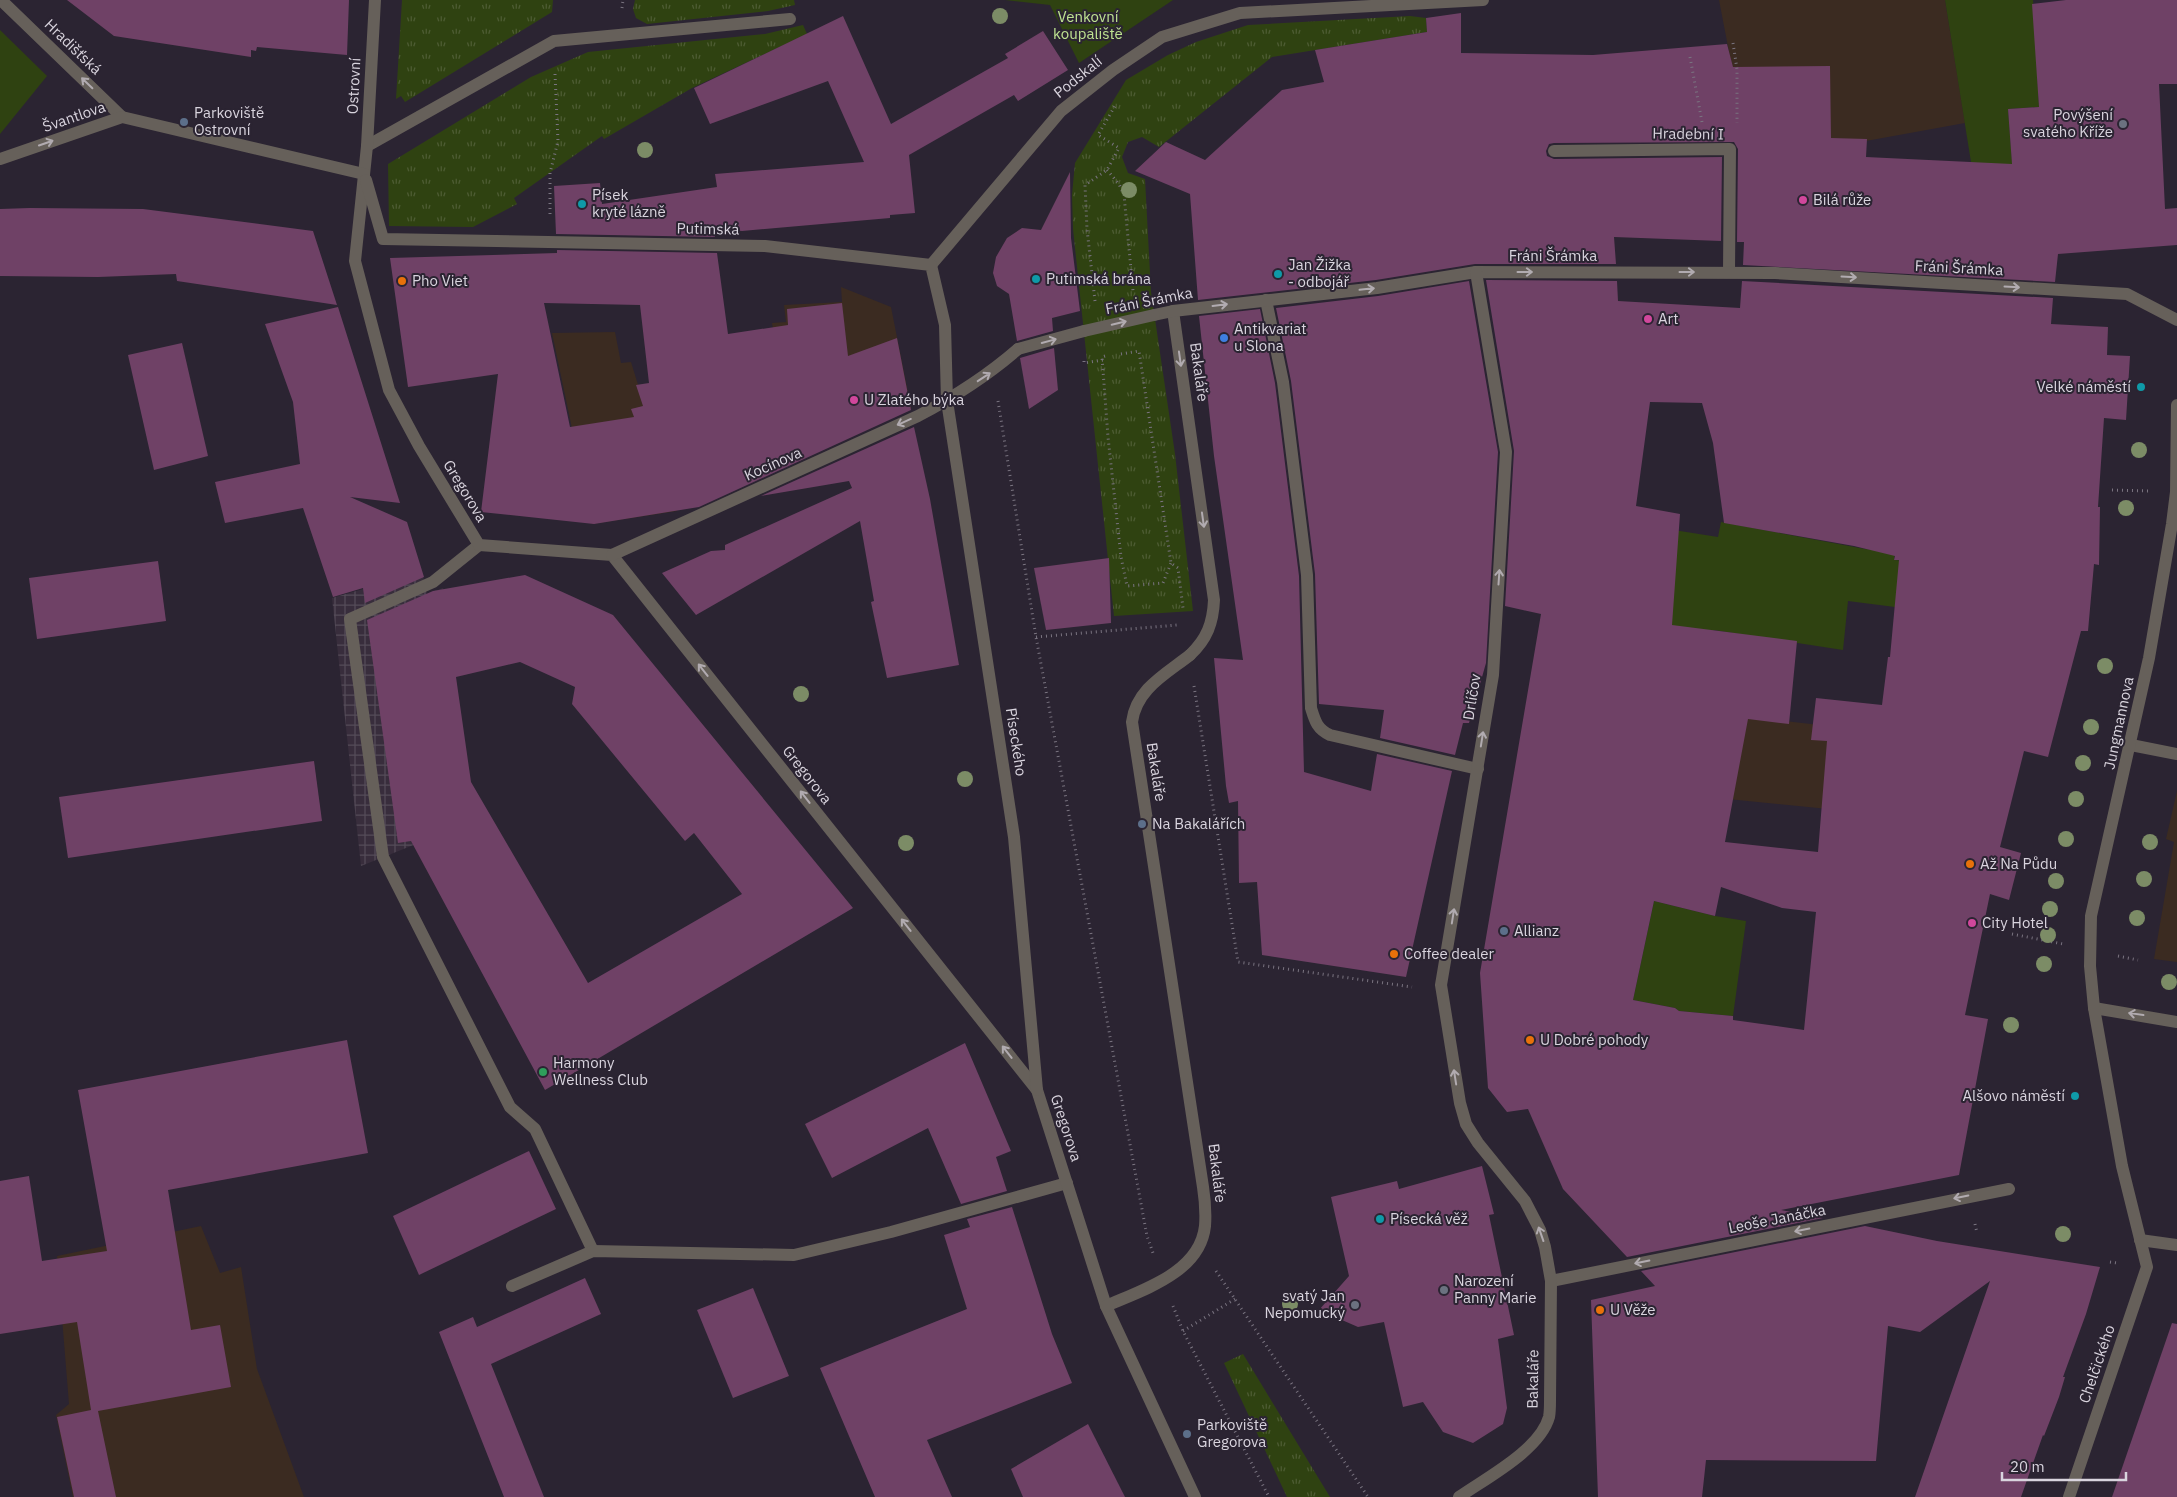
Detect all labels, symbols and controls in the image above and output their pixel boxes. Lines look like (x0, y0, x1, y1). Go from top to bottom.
park label: Venkovní koupaliště (1053, 7, 1123, 43)
street label: Hradišťská (41, 15, 106, 79)
street label: Podskalí (1050, 51, 1106, 102)
street label: Ostrovní (343, 57, 364, 115)
one-way arrow (81, 77, 94, 89)
street label: Švantlova (40, 97, 108, 136)
place label: Parkoviště Ostrovní (194, 103, 264, 139)
place label: Povýšení svatého Kříže (2023, 105, 2113, 141)
marker: Parkoviště Ostrovní (178, 116, 190, 128)
marker: Povýšení svatého Kříže (2117, 118, 2129, 130)
street label: Hradební I (1652, 123, 1724, 144)
one-way arrow (38, 138, 54, 148)
place label: Písek kryté lázně (592, 185, 666, 221)
place label: Bilá růže (1813, 190, 1871, 209)
marker: Bilá růže (1797, 194, 1809, 206)
marker: Písek kryté lázně (576, 198, 588, 210)
street label: Putimská (676, 218, 740, 239)
street label: Fráni Šrámka (1509, 246, 1597, 265)
place label: Jan Žižka - odbojář (1288, 255, 1351, 291)
street label: Fráni Šrámka (1914, 256, 2004, 279)
one-way arrow (1516, 267, 1532, 277)
one-way arrow (1678, 267, 1695, 277)
marker: Jan Žižka - odbojář (1272, 268, 1284, 280)
place label: Putimská brána (1046, 269, 1151, 288)
place label: Pho Viet (412, 271, 468, 290)
marker: Putimská brána (1030, 273, 1042, 285)
one-way arrow (1841, 273, 1857, 282)
marker: Pho Viet (396, 275, 408, 287)
street label: Fráni Šrámka (1104, 283, 1194, 318)
one-way arrow (2003, 283, 2019, 292)
one-way arrow (1359, 284, 1375, 294)
one-way arrow (1212, 300, 1228, 310)
place label: Art (1658, 309, 1678, 328)
marker: Art (1642, 313, 1654, 325)
one-way arrow (1111, 318, 1127, 327)
place label: Antikvariat u Slona (1234, 319, 1307, 355)
marker: Antikvariat u Slona (1218, 332, 1230, 344)
one-way arrow (1041, 336, 1057, 345)
street label: Bakaláře (1186, 341, 1213, 403)
one-way arrow (1176, 351, 1186, 367)
one-way arrow (977, 371, 991, 382)
place label: Velké náměstí (2036, 377, 2131, 396)
marker: Velké náměstí (2135, 381, 2147, 393)
place label: U Zlatého býka (864, 390, 964, 409)
marker: U Zlatého býka (848, 394, 860, 406)
one-way arrow (897, 418, 912, 428)
street label: Kocínova (741, 442, 804, 485)
street label: Gregorova (439, 456, 491, 525)
one-way arrow (1198, 512, 1208, 528)
one-way arrow (1494, 569, 1503, 585)
one-way arrow (698, 664, 709, 677)
street label: Drlíčov (1458, 672, 1485, 721)
street label: Jungmannova (2099, 675, 2138, 771)
street label: Píseckého (1002, 706, 1031, 777)
one-way arrow (1478, 731, 1488, 747)
street label: Bakaláře (1142, 741, 1171, 803)
street label: Gregorova (779, 742, 836, 808)
one-way arrow (799, 791, 810, 804)
place label: Na Bakalářích (1152, 814, 1245, 833)
marker: Na Bakalářích (1136, 818, 1148, 830)
place label: Až Na Půdu (1980, 854, 2057, 873)
marker: Až Na Půdu (1964, 858, 1976, 870)
one-way arrow (1449, 909, 1459, 925)
place label: City Hotel (1982, 913, 2048, 932)
marker: City Hotel (1966, 917, 1978, 929)
one-way arrow (900, 918, 911, 931)
place label: Allianz (1514, 921, 1559, 940)
marker: Allianz (1498, 925, 1510, 937)
place label: Coffee dealer (1404, 944, 1495, 963)
marker: Coffee dealer (1388, 948, 1400, 960)
one-way arrow (2128, 1009, 2144, 1019)
place label: U Dobré pohody (1540, 1030, 1649, 1049)
marker: U Dobré pohody (1524, 1034, 1536, 1046)
one-way arrow (1001, 1046, 1012, 1059)
place label: Harmony Wellness Club (553, 1053, 648, 1089)
marker: Harmony Wellness Club (537, 1066, 549, 1078)
one-way arrow (1450, 1069, 1460, 1085)
place label: Alšovo náměstí (1962, 1086, 2065, 1105)
marker: Alšovo náměstí (2069, 1090, 2081, 1102)
street label: Gregorova (1047, 1092, 1086, 1164)
street label: Bakaláře (1204, 1142, 1231, 1204)
one-way arrow (1953, 1193, 1969, 1202)
street label: Leoše Janáčka (1727, 1200, 1827, 1237)
place label: Písecká věž (1390, 1209, 1468, 1228)
marker: Písecká věž (1374, 1213, 1386, 1225)
one-way arrow (1536, 1226, 1545, 1242)
one-way arrow (1794, 1226, 1810, 1235)
one-way arrow (1635, 1258, 1651, 1268)
place label: Narození Panny Marie (1454, 1271, 1537, 1307)
marker: Narození Panny Marie (1438, 1284, 1450, 1296)
place label: svatý Jan Nepomucký (1265, 1286, 1346, 1322)
marker: svatý Jan Nepomucký (1349, 1299, 1361, 1311)
place label: U Věže (1610, 1300, 1656, 1319)
marker: U Věže (1594, 1304, 1606, 1316)
street label: Chelčického (2074, 1322, 2119, 1406)
street label: Bakaláře (1522, 1349, 1543, 1409)
place label: Parkoviště Gregorova (1197, 1415, 1267, 1451)
marker: Parkoviště Gregorova (1181, 1428, 1193, 1440)
scale bar (2002, 1450, 2126, 1482)
text: 20 m (2010, 1457, 2045, 1476)

